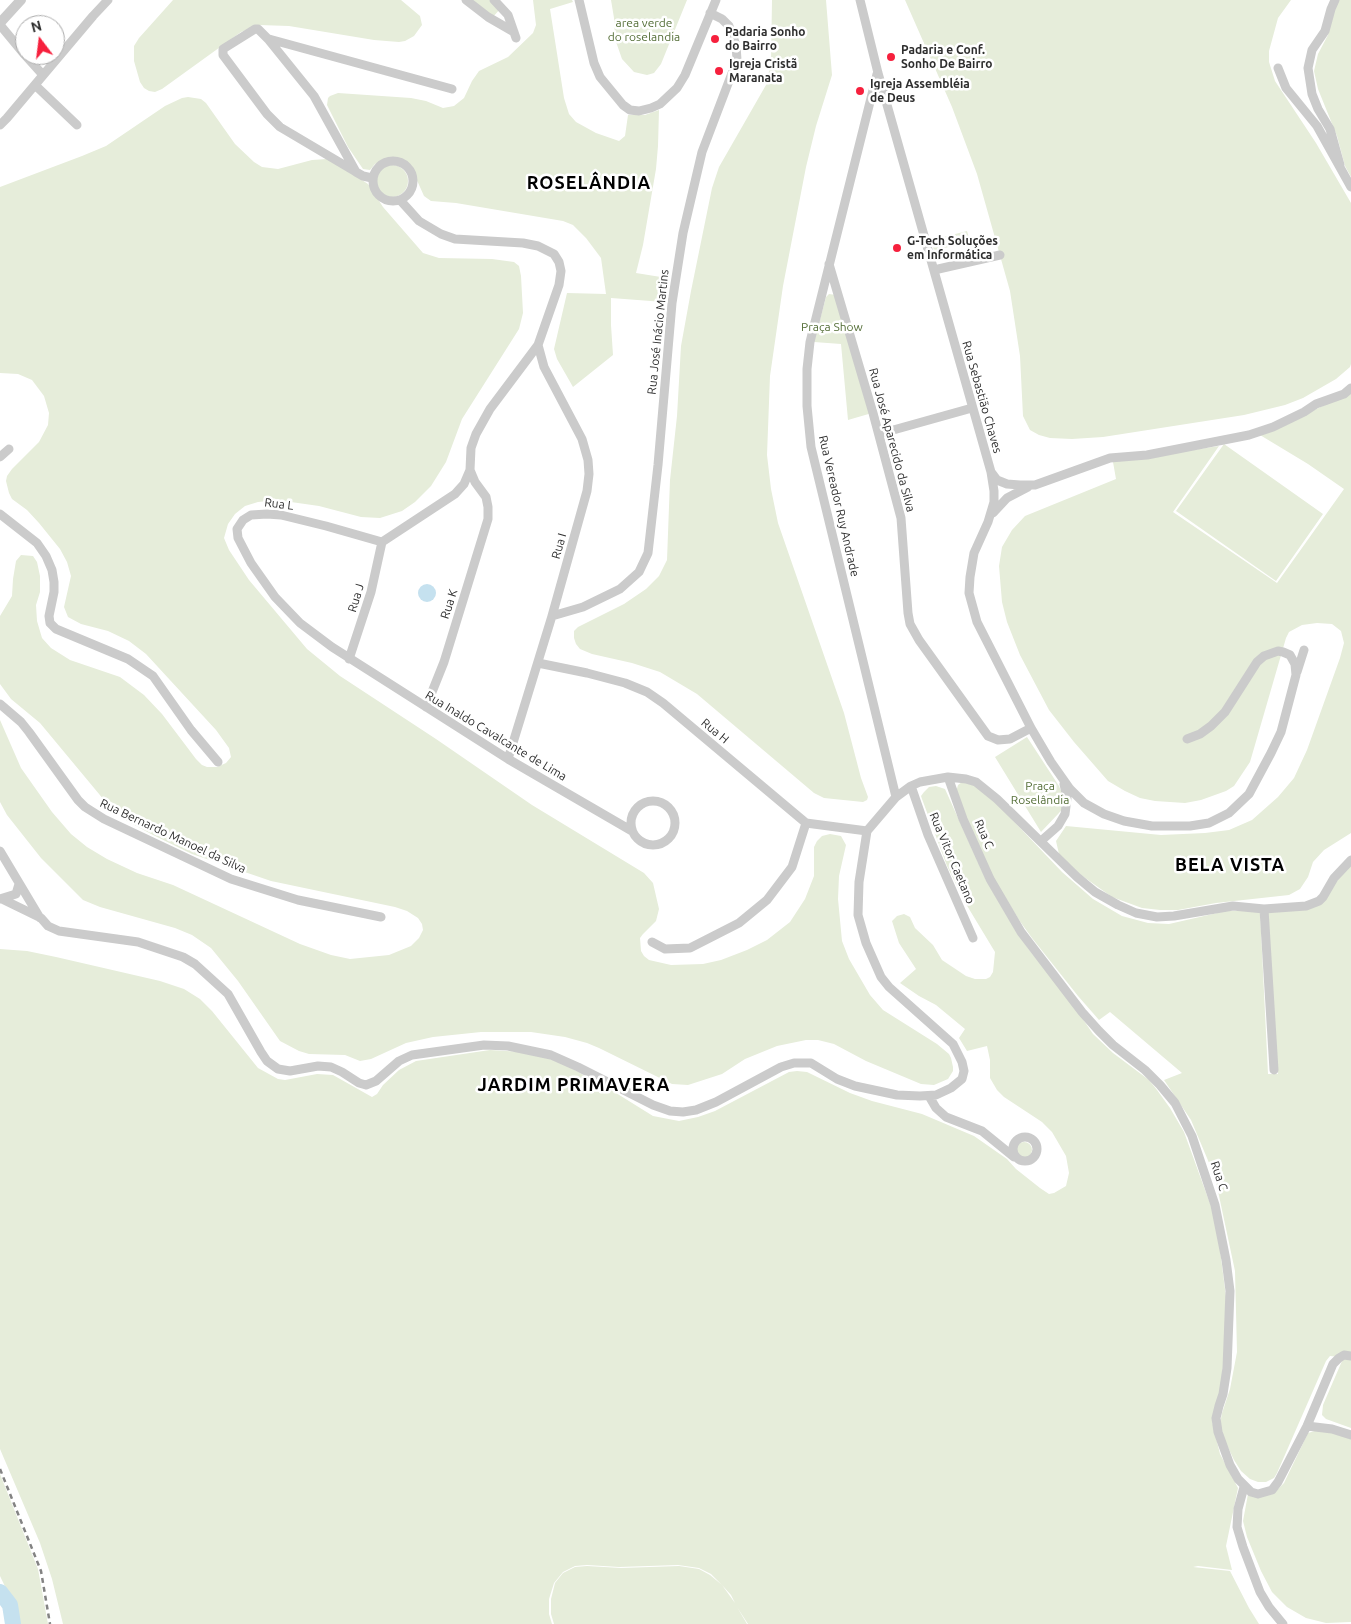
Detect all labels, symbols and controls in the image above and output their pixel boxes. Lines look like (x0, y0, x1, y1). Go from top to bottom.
north arrow (15, 15, 65, 65)
park label: area verde do roselandia (608, 16, 680, 44)
text: N (29, 17, 43, 36)
place label: Padaria Sonho do Bairro (725, 25, 806, 53)
marker: Padaria Sonho do Bairro (709, 33, 721, 45)
place label: Padaria e Conf. Sonho De Bairro (901, 43, 992, 71)
marker: Padaria e Conf. Sonho De Bairro (885, 51, 897, 63)
place label: Igreja Cristã Maranata (729, 57, 797, 85)
marker: Igreja Cristã Maranata (713, 65, 725, 77)
place label: Igreja Assembléia de Deus (870, 77, 970, 105)
marker: Igreja Assembléia de Deus (854, 85, 866, 97)
district label: ROSELÂNDIA (526, 172, 652, 194)
place label: G-Tech Soluções em Informática (907, 234, 998, 262)
marker: G-Tech Soluções em Informática (891, 242, 903, 254)
street label: Rua José Inácio Martins (644, 269, 672, 395)
park label: Praça Show (801, 320, 863, 334)
street label: Rua Sebastião Chaves (959, 339, 1005, 455)
street label: Rua José Aparecido da Silva (866, 366, 918, 514)
street label: Rua Vereador Ruy Andrade (816, 434, 862, 578)
street label: Rua L (264, 495, 294, 513)
street label: Rua I (548, 531, 570, 561)
street label: Rua J (345, 582, 367, 614)
street label: Rua K (437, 587, 461, 621)
street label: Rua Inaldo Cavalcante de Lima (423, 688, 569, 784)
street label: Rua H (698, 715, 732, 747)
park label: Praça Roselândia (1011, 779, 1069, 807)
street label: Rua Bernardo Manoel da Silva (98, 796, 248, 876)
street label: Rua Vitor Caetano (926, 810, 978, 906)
street label: Rua C (971, 817, 997, 851)
district label: BELA VISTA (1174, 854, 1286, 876)
district label: JARDIM PRIMAVERA (476, 1074, 672, 1096)
street label: Rua C (1207, 1159, 1231, 1193)

